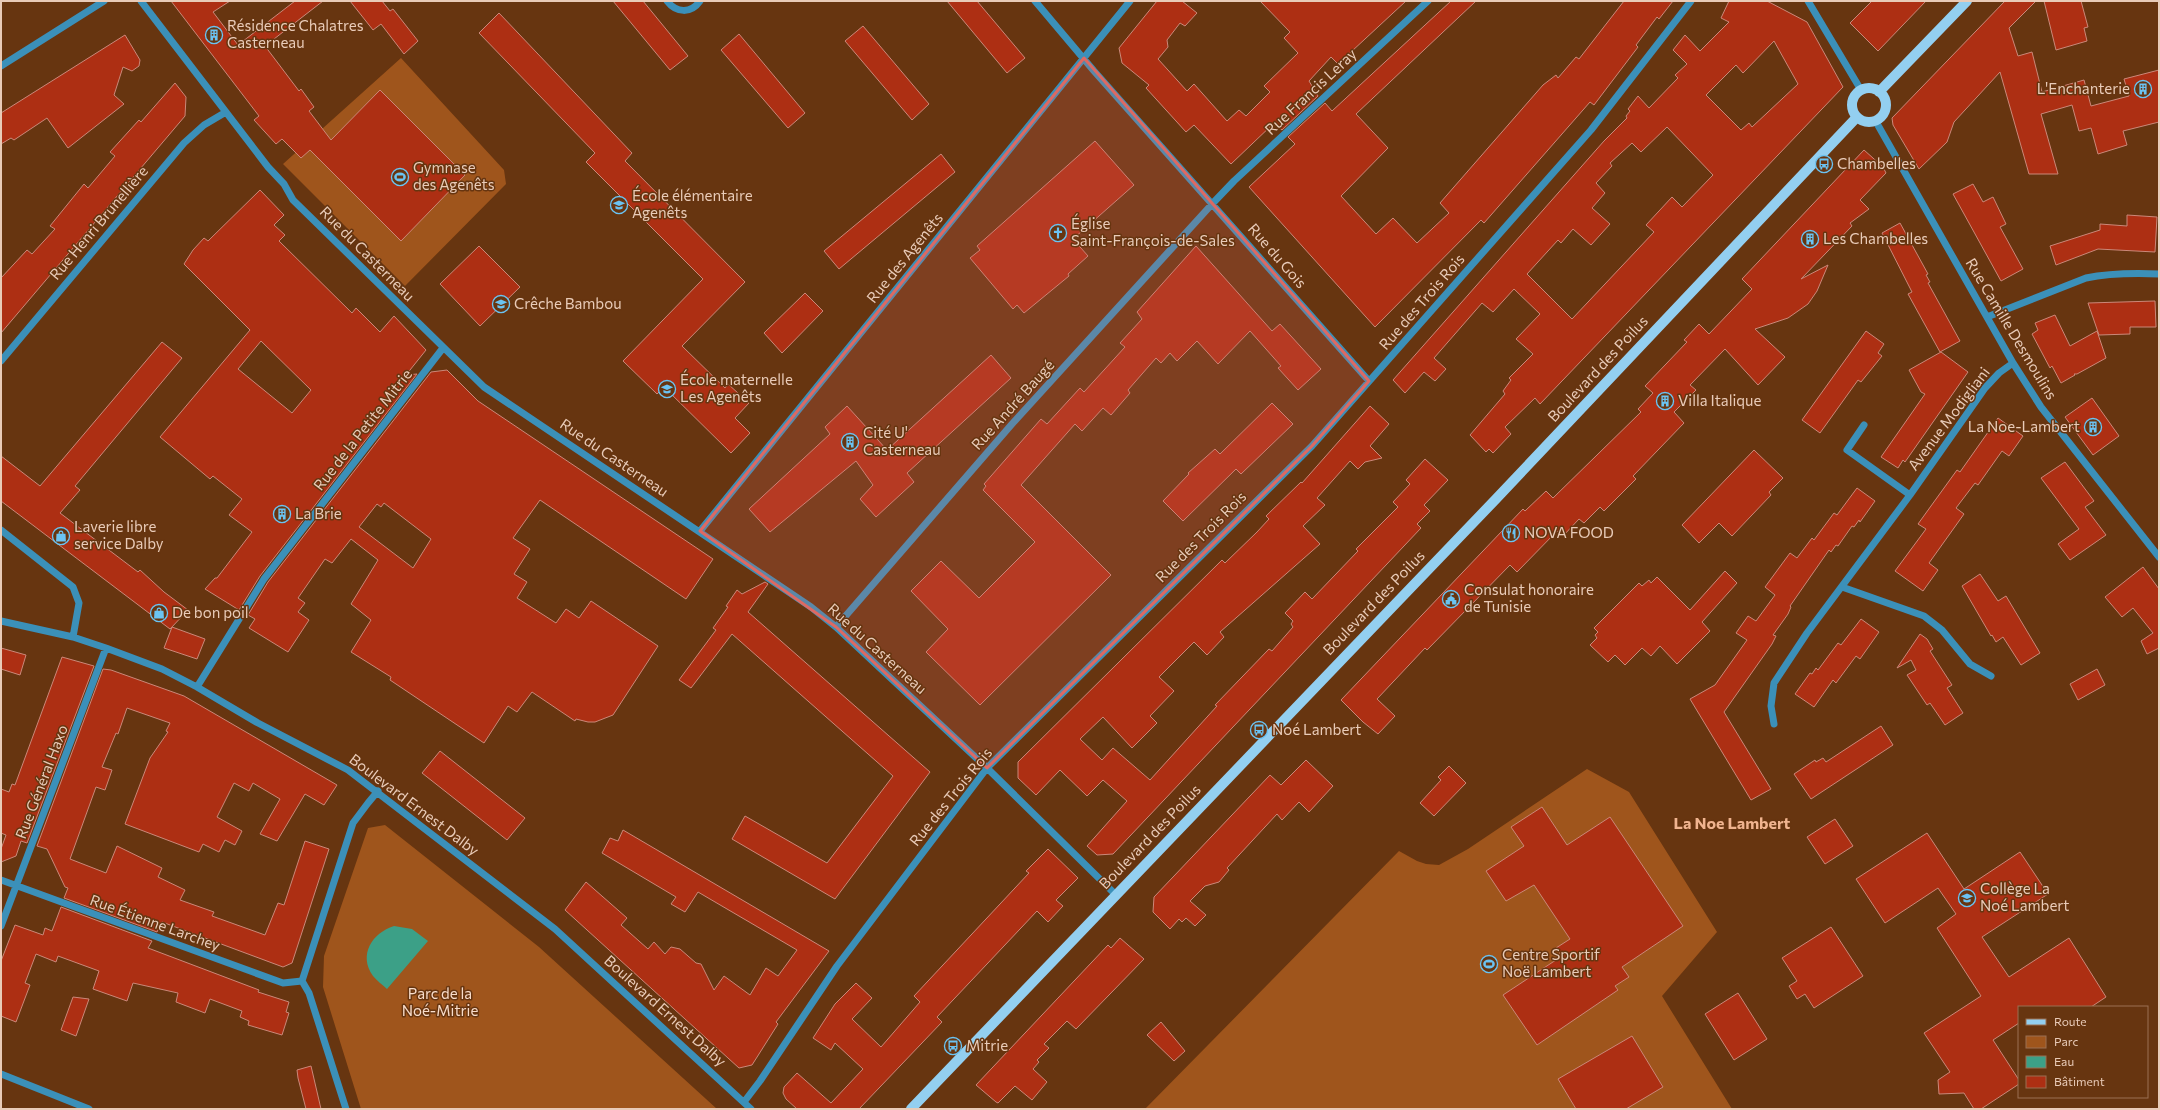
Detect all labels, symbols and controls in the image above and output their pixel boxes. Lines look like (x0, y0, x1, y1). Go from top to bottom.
place label: Résidence Chalatres Casterneau (227, 16, 364, 51)
building icon: Résidence Chalatres Casterneau (204, 25, 224, 45)
street label: Rue Francis Leray (1261, 44, 1360, 138)
place label: L'Enchanterie (2037, 79, 2130, 97)
building icon: L'Enchanterie (2133, 79, 2153, 99)
bus stop icon: Chambelles (1814, 154, 1834, 174)
place label: Chambelles (1837, 154, 1916, 172)
place label: Gymnase des Agenêts (413, 158, 495, 193)
street label: Rue Henri Brunellière (45, 162, 151, 283)
sports icon: Gymnase des Agenêts (390, 167, 410, 187)
place label: École élémentaire Agenêts (632, 185, 753, 221)
school or university icon: École élémentaire Agenêts (609, 195, 629, 215)
street label: Rue du Casterneau (317, 202, 419, 304)
street label: Rue des Agenêts (862, 209, 946, 306)
place label: Église Saint-François-de-Sales (1071, 213, 1235, 249)
street label: Rue du Gois (1245, 219, 1311, 291)
church icon: Église Saint-François-de-Sales (1048, 223, 1068, 243)
building icon: Les Chambelles (1800, 229, 1820, 249)
place label: Les Chambelles (1823, 229, 1928, 247)
street label: Rue des Trois Rois (1375, 250, 1468, 353)
street label: Rue Camille Desmoulins (1962, 254, 2061, 403)
school or university icon: Crêche Bambou (491, 294, 511, 314)
place label: Crêche Bambou (514, 294, 622, 312)
street label: Boulevard des Poilus (1543, 311, 1651, 425)
street label: Rue André Baugé (967, 355, 1057, 453)
street label: Avenue Modigliani (1903, 363, 1993, 474)
street label: Rue de la Petite Mitrie (309, 365, 415, 494)
place label: École maternelle Les Agenêts (680, 369, 793, 405)
school or university icon: École maternelle Les Agenêts (657, 379, 677, 399)
building icon: Villa Italique (1655, 391, 1675, 411)
place label: Villa Italique (1678, 391, 1761, 409)
street label: Rue du Casterneau (557, 414, 672, 500)
place label: La Noe-Lambert (1968, 417, 2080, 435)
building icon: La Noe-Lambert (2083, 417, 2103, 437)
place label: Cité U' Casterneau (863, 423, 941, 458)
building icon: Cité U' Casterneau (840, 432, 860, 452)
street label: Rue des Trois Rois (1151, 487, 1250, 586)
building icon: La Brie (272, 504, 292, 524)
place label: La Brie (295, 504, 342, 522)
place label: Laverie libre service Dalby (74, 517, 164, 552)
restaurant icon: NOVA FOOD (1501, 523, 1521, 543)
place label: NOVA FOOD (1524, 523, 1614, 541)
shop icon: Laverie libre service Dalby (51, 526, 71, 546)
street label: Boulevard des Poilus (1319, 546, 1428, 658)
place label: Consulat honoraire de Tunisie (1464, 580, 1594, 615)
public building icon: Consulat honoraire de Tunisie (1441, 589, 1461, 609)
street label: Rue du Casterneau (825, 599, 931, 697)
shop icon: De bon poil (149, 603, 169, 623)
place label: De bon poil (172, 603, 249, 621)
bus stop icon: Noé Lambert (1249, 720, 1269, 740)
place label: Noé Lambert (1272, 720, 1362, 738)
street label: Rue Général Haxo (11, 722, 71, 841)
street label: Rue des Trois Rois (905, 743, 995, 849)
street label: Boulevard Ernest Dalby (346, 750, 483, 859)
street label: Boulevard des Poilus (1095, 780, 1204, 892)
district label: La Noe Lambert (1674, 813, 1791, 832)
place label: Collège La Noé Lambert (1980, 879, 2070, 914)
school or university icon: Collège La Noé Lambert (1957, 888, 1977, 908)
street label: Rue Étienne Larchey (88, 889, 224, 954)
place label: Centre Sportif Noë Lambert (1502, 945, 1600, 980)
street label: Boulevard Ernest Dalby (601, 951, 730, 1070)
sports icon: Centre Sportif Noë Lambert (1479, 954, 1499, 974)
park label: Parc de la Noé-Mitrie (402, 984, 478, 1019)
legend (2018, 1006, 2148, 1098)
text: Route (2054, 1014, 2087, 1028)
text: Parc (2054, 1034, 2078, 1048)
bus stop icon: Mitrie (943, 1036, 963, 1056)
place label: Mitrie (966, 1036, 1008, 1054)
text: Eau (2054, 1054, 2074, 1068)
text: Bâtiment (2054, 1074, 2105, 1088)

